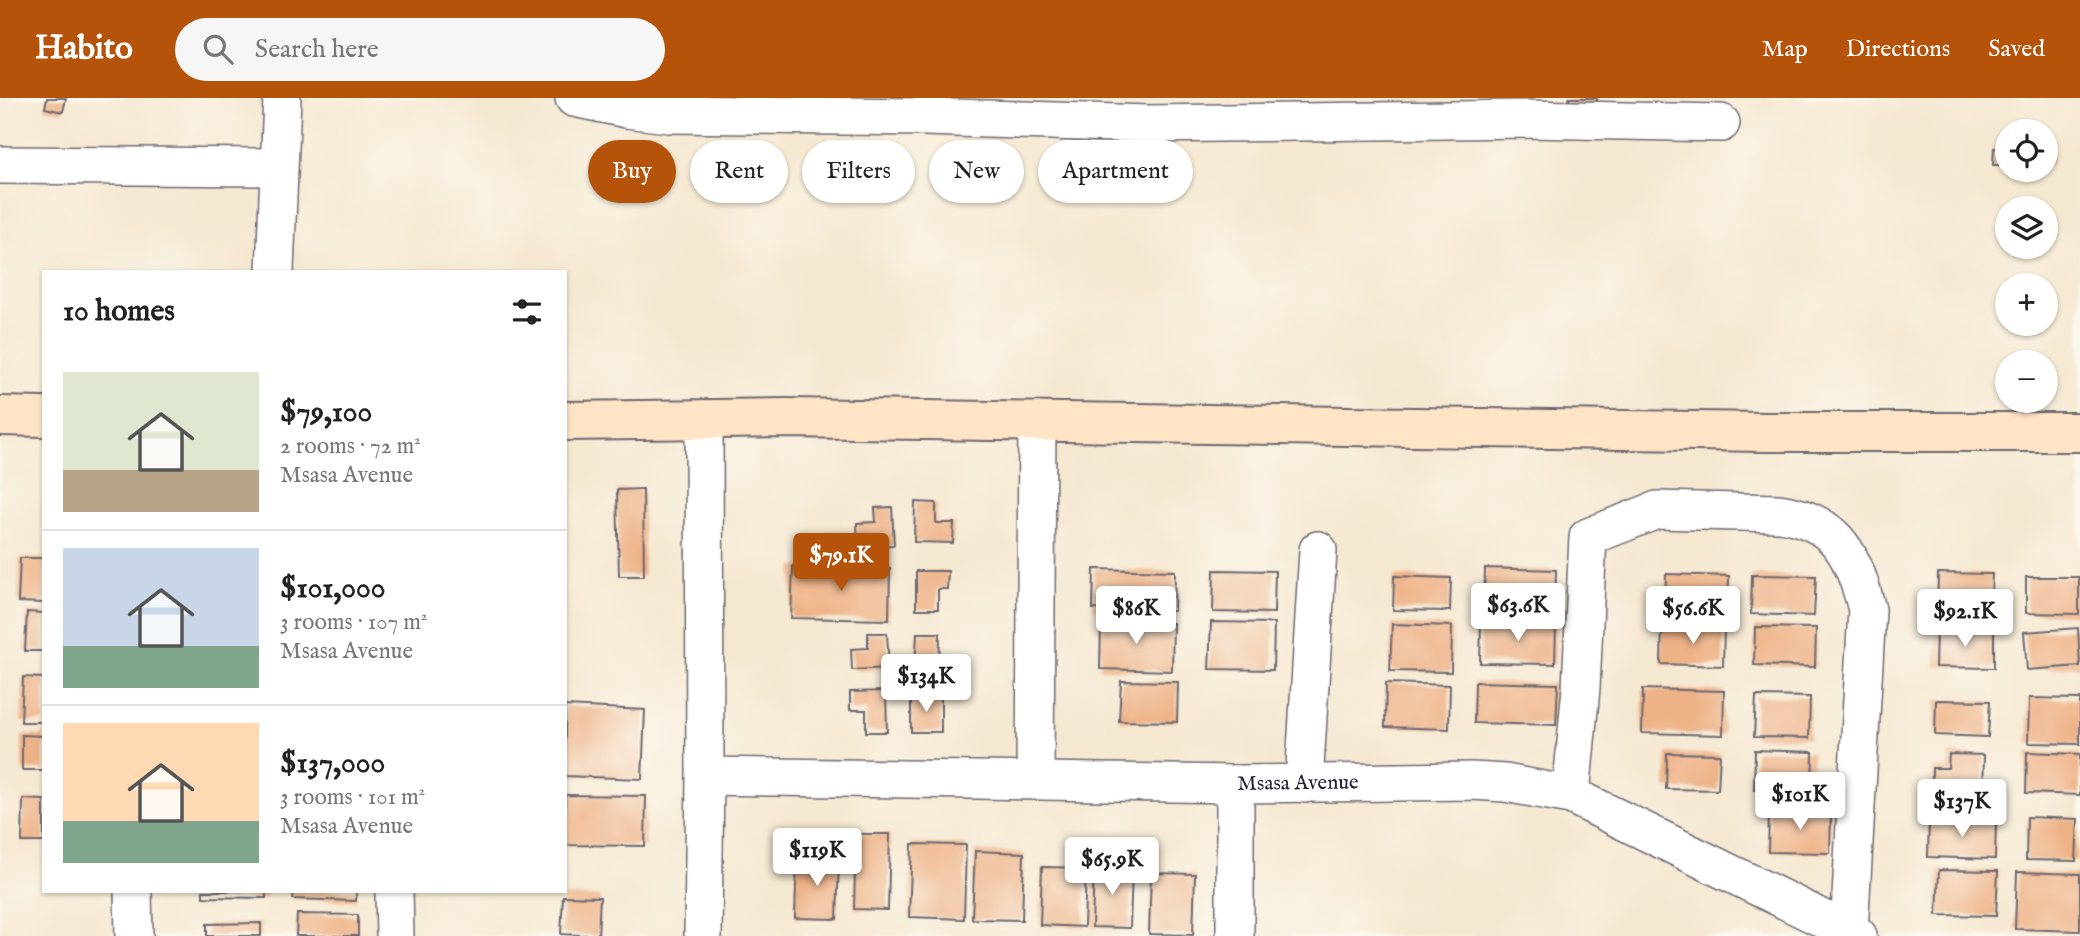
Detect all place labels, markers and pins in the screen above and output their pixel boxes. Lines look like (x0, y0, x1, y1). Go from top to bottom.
pin: $79.1K (784, 533, 898, 593)
pin: $63.6K (1461, 584, 1575, 643)
pin: $86K (1095, 587, 1177, 646)
pin: $56.6K (1636, 587, 1750, 646)
pin: $92.1K (1908, 589, 2022, 649)
pin: $134K (877, 654, 975, 714)
pin: $101K (1751, 772, 1849, 832)
pin: $137K (1913, 780, 2011, 839)
pin: $119K (768, 828, 866, 888)
pin: $65.9K (1055, 838, 1169, 897)

